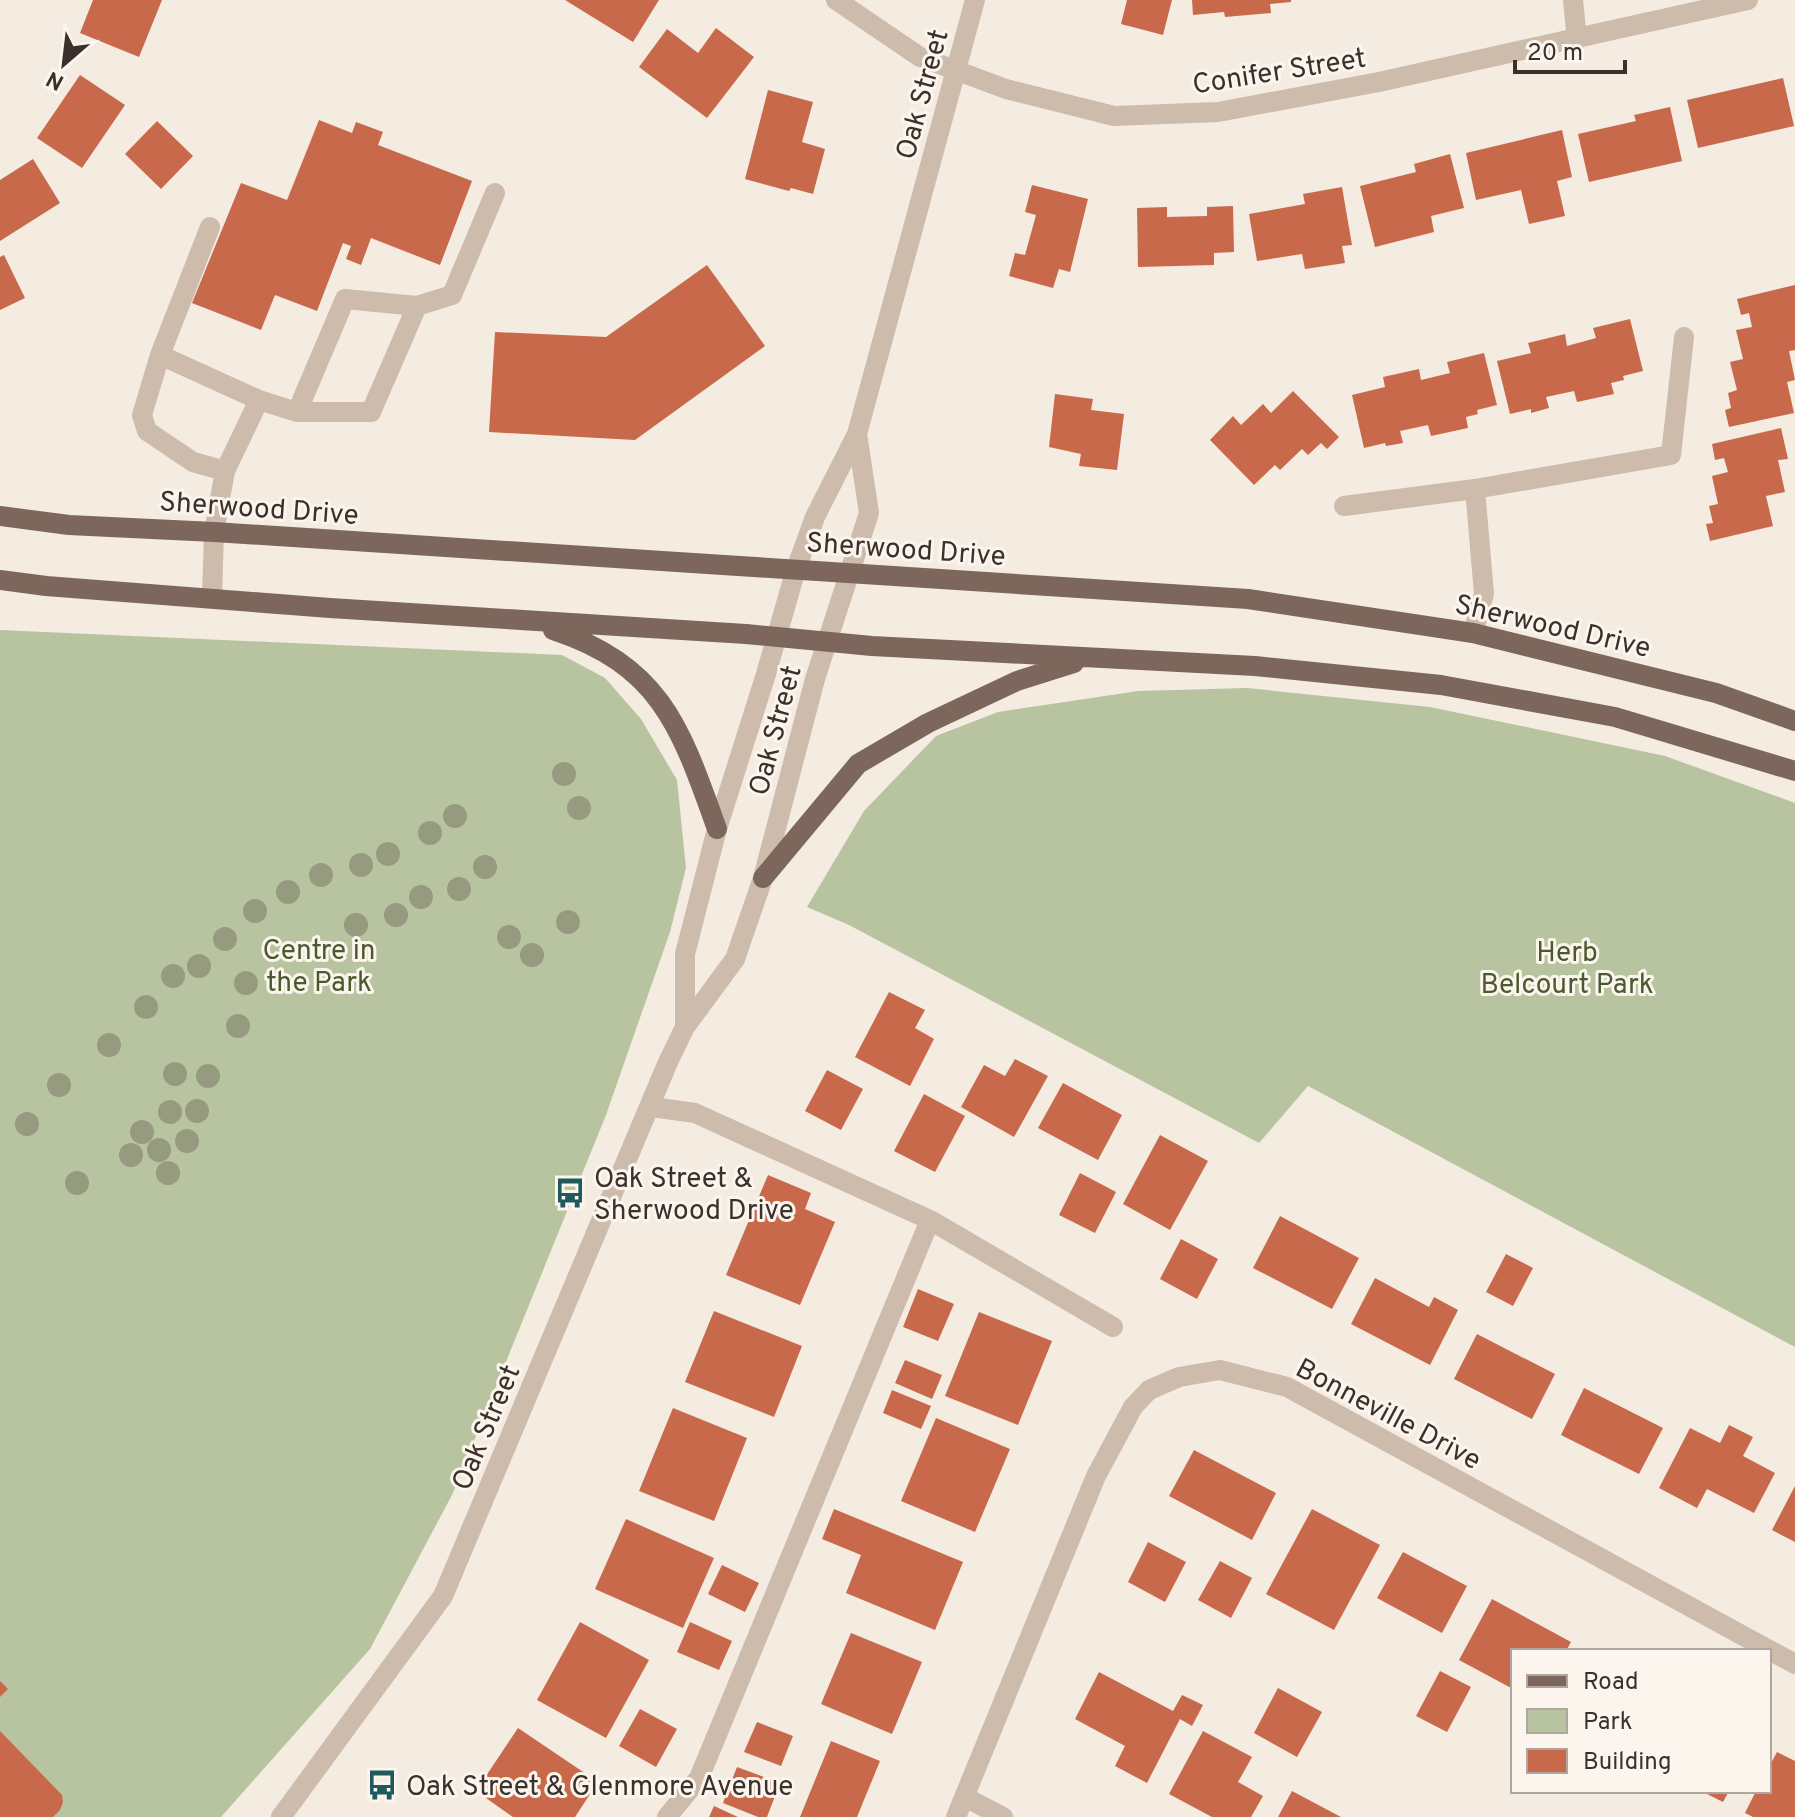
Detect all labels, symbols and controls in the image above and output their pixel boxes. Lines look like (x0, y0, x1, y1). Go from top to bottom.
north arrow (24, 24, 104, 104)
scale bar (1515, 24, 1625, 74)
street label: Oak Street (889, 26, 959, 164)
text: 20 m (1527, 39, 1583, 69)
street label: Conifer Street (1190, 41, 1369, 104)
text: N (42, 64, 69, 95)
street label: Sherwood Drive (158, 485, 360, 535)
street label: Sherwood Drive (805, 526, 1007, 576)
street label: Sherwood Drive (1451, 588, 1654, 668)
street label: Oak Street (742, 662, 812, 800)
park label: Centre in the Park (262, 934, 376, 1002)
park label: Herb Belcourt Park (1480, 936, 1654, 1004)
place label: Oak Street & Sherwood Drive (594, 1162, 794, 1230)
bus stop icon: Oak Street & Sherwood Drive (553, 1176, 587, 1210)
street label: Bonneville Drive (1289, 1352, 1487, 1480)
street label: Oak Street (445, 1360, 530, 1497)
legend (1511, 1649, 1771, 1793)
text: Road (1583, 1668, 1639, 1698)
text: Park (1583, 1708, 1633, 1738)
text: Building (1583, 1748, 1672, 1778)
bus stop icon: Oak Street & Glenmore Avenue (365, 1768, 399, 1802)
place label: Oak Street & Glenmore Avenue (406, 1770, 793, 1806)

